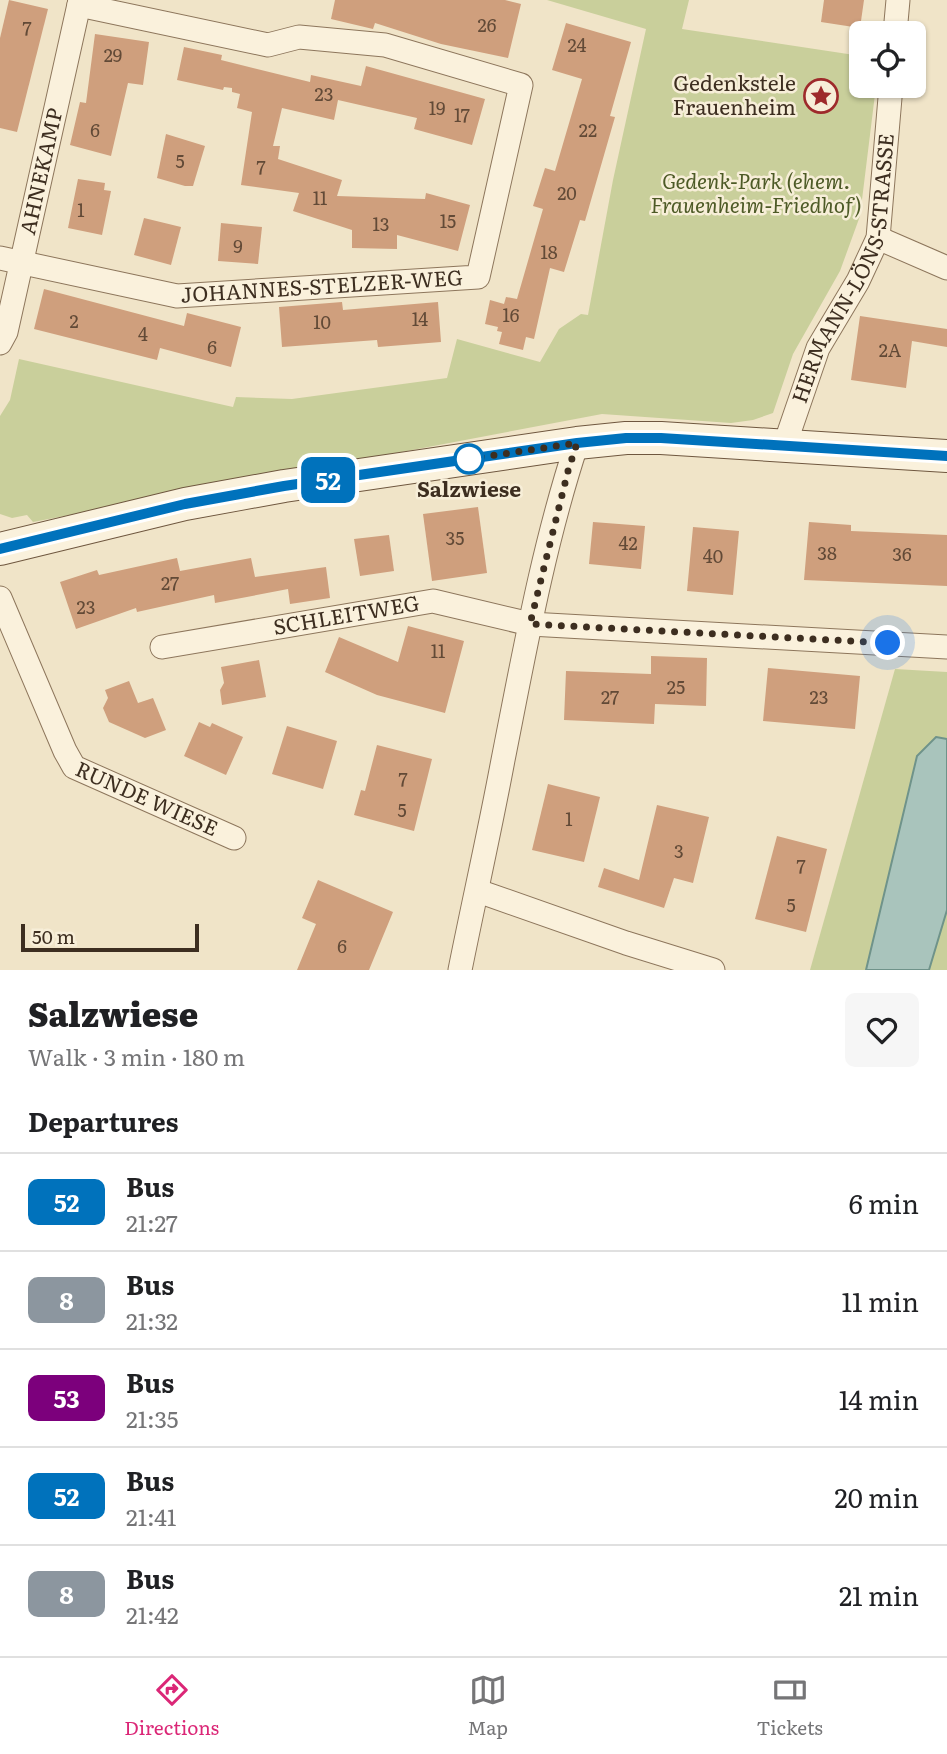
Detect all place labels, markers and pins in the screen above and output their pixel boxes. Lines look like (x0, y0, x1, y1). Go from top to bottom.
place label: Gedenkstele Frauenheim (673, 66, 796, 121)
place icon: Gedenkstele Frauenheim (802, 77, 840, 115)
marker: Salzwiese (454, 444, 484, 474)
place label: Salzwiese (417, 472, 521, 503)

